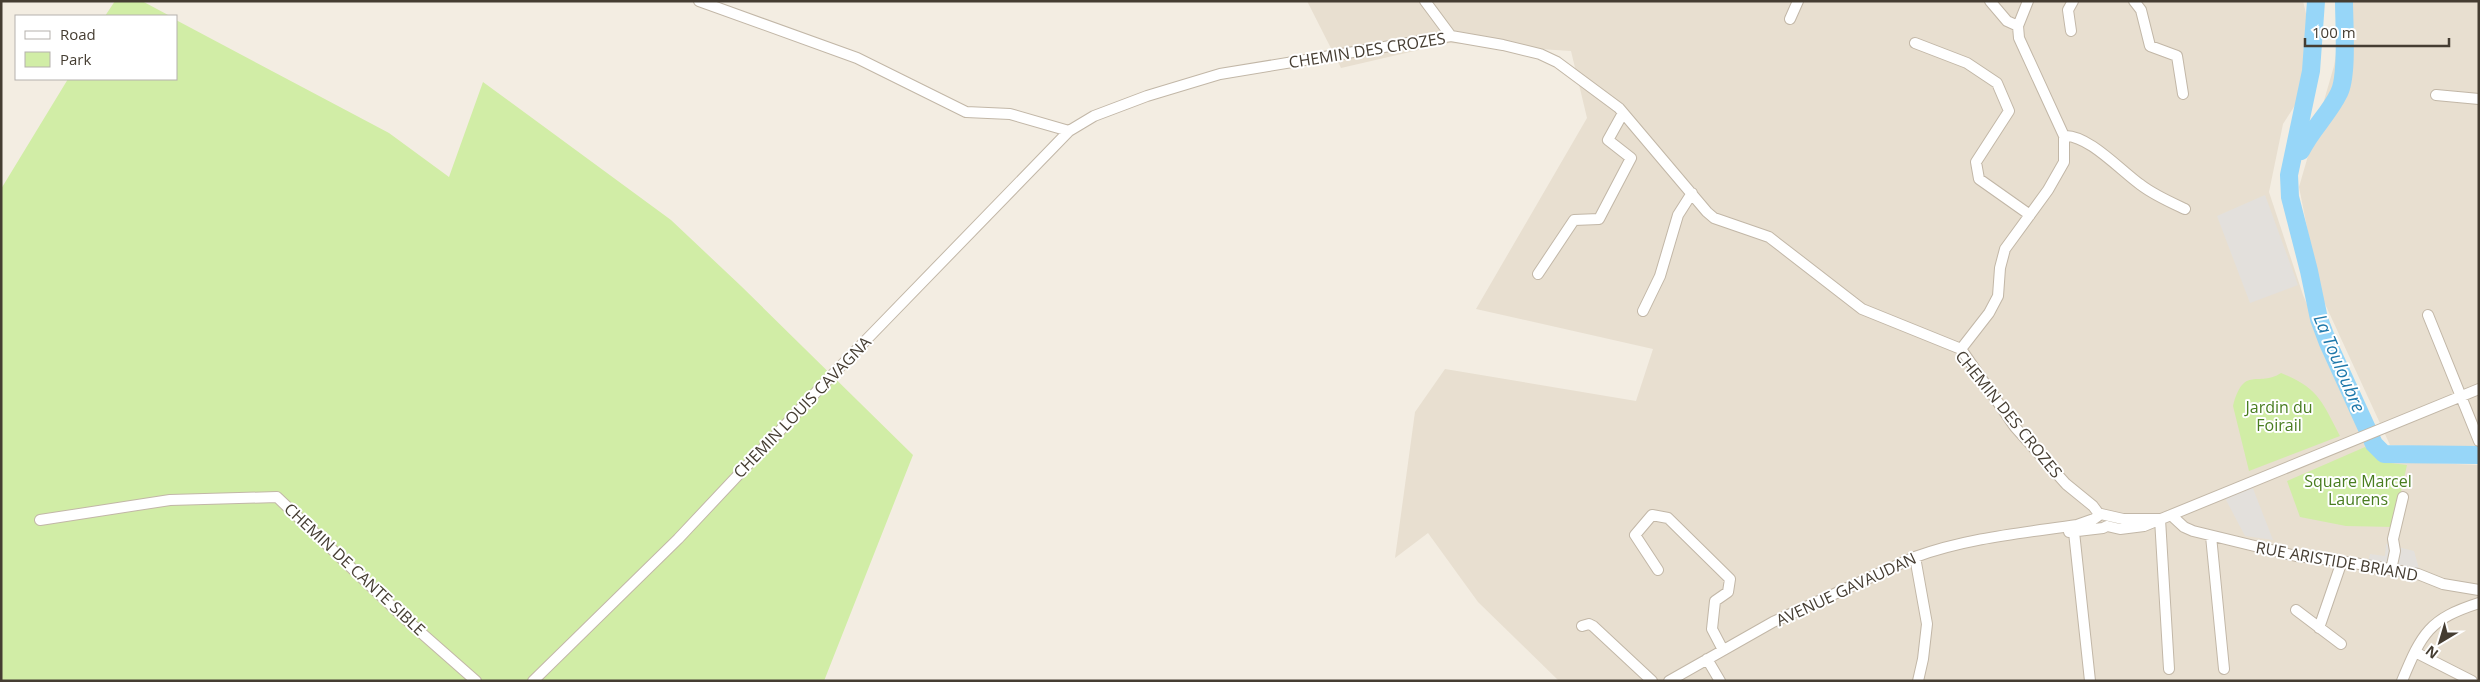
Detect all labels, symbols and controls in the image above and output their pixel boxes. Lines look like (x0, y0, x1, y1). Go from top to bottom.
legend (15, 15, 178, 80)
scale bar (2305, 15, 2449, 47)
text: 100 m (2312, 22, 2356, 42)
text: Road (60, 24, 96, 44)
street label: CHEMIN DES CROZES (1287, 27, 1447, 73)
text: Park (60, 49, 91, 69)
water label: La Touloubre (2309, 310, 2371, 416)
street label: CHEMIN LOUIS CAVAGNA (728, 331, 876, 483)
street label: CHEMIN DES CROZES (1951, 345, 2068, 483)
park label: Jardin du Foirail (2243, 396, 2313, 436)
park label: Square Marcel Laurens (2304, 470, 2412, 510)
street label: CHEMIN DE CANTE SIBLE (280, 498, 430, 640)
street label: RUE ARISTIDE BRIAND (2254, 536, 2420, 586)
street label: AVENUE GAVAUDAN (1772, 547, 1920, 631)
north arrow (2415, 617, 2465, 667)
text: N (2421, 642, 2442, 664)

